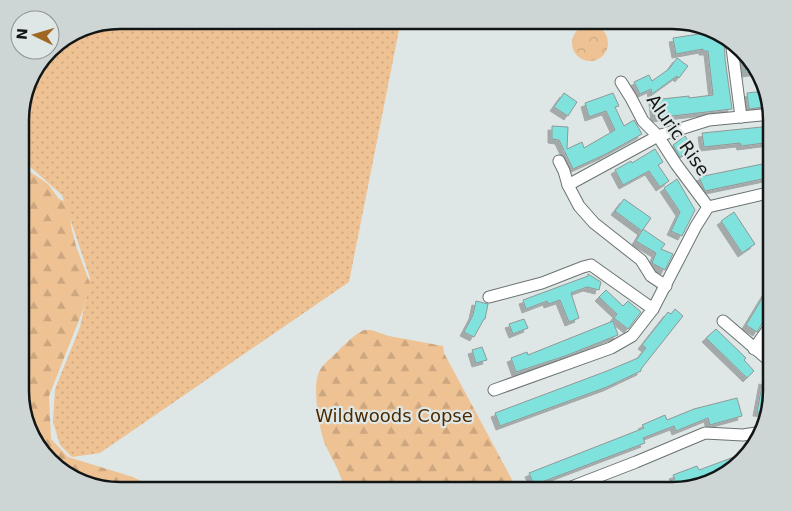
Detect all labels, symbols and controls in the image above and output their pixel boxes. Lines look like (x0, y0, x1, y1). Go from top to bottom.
north arrow (10, 10, 60, 60)
text: N (14, 27, 31, 40)
street label: Aluric Rise (643, 90, 714, 180)
park label: Wildwoods Copse (315, 405, 473, 426)

